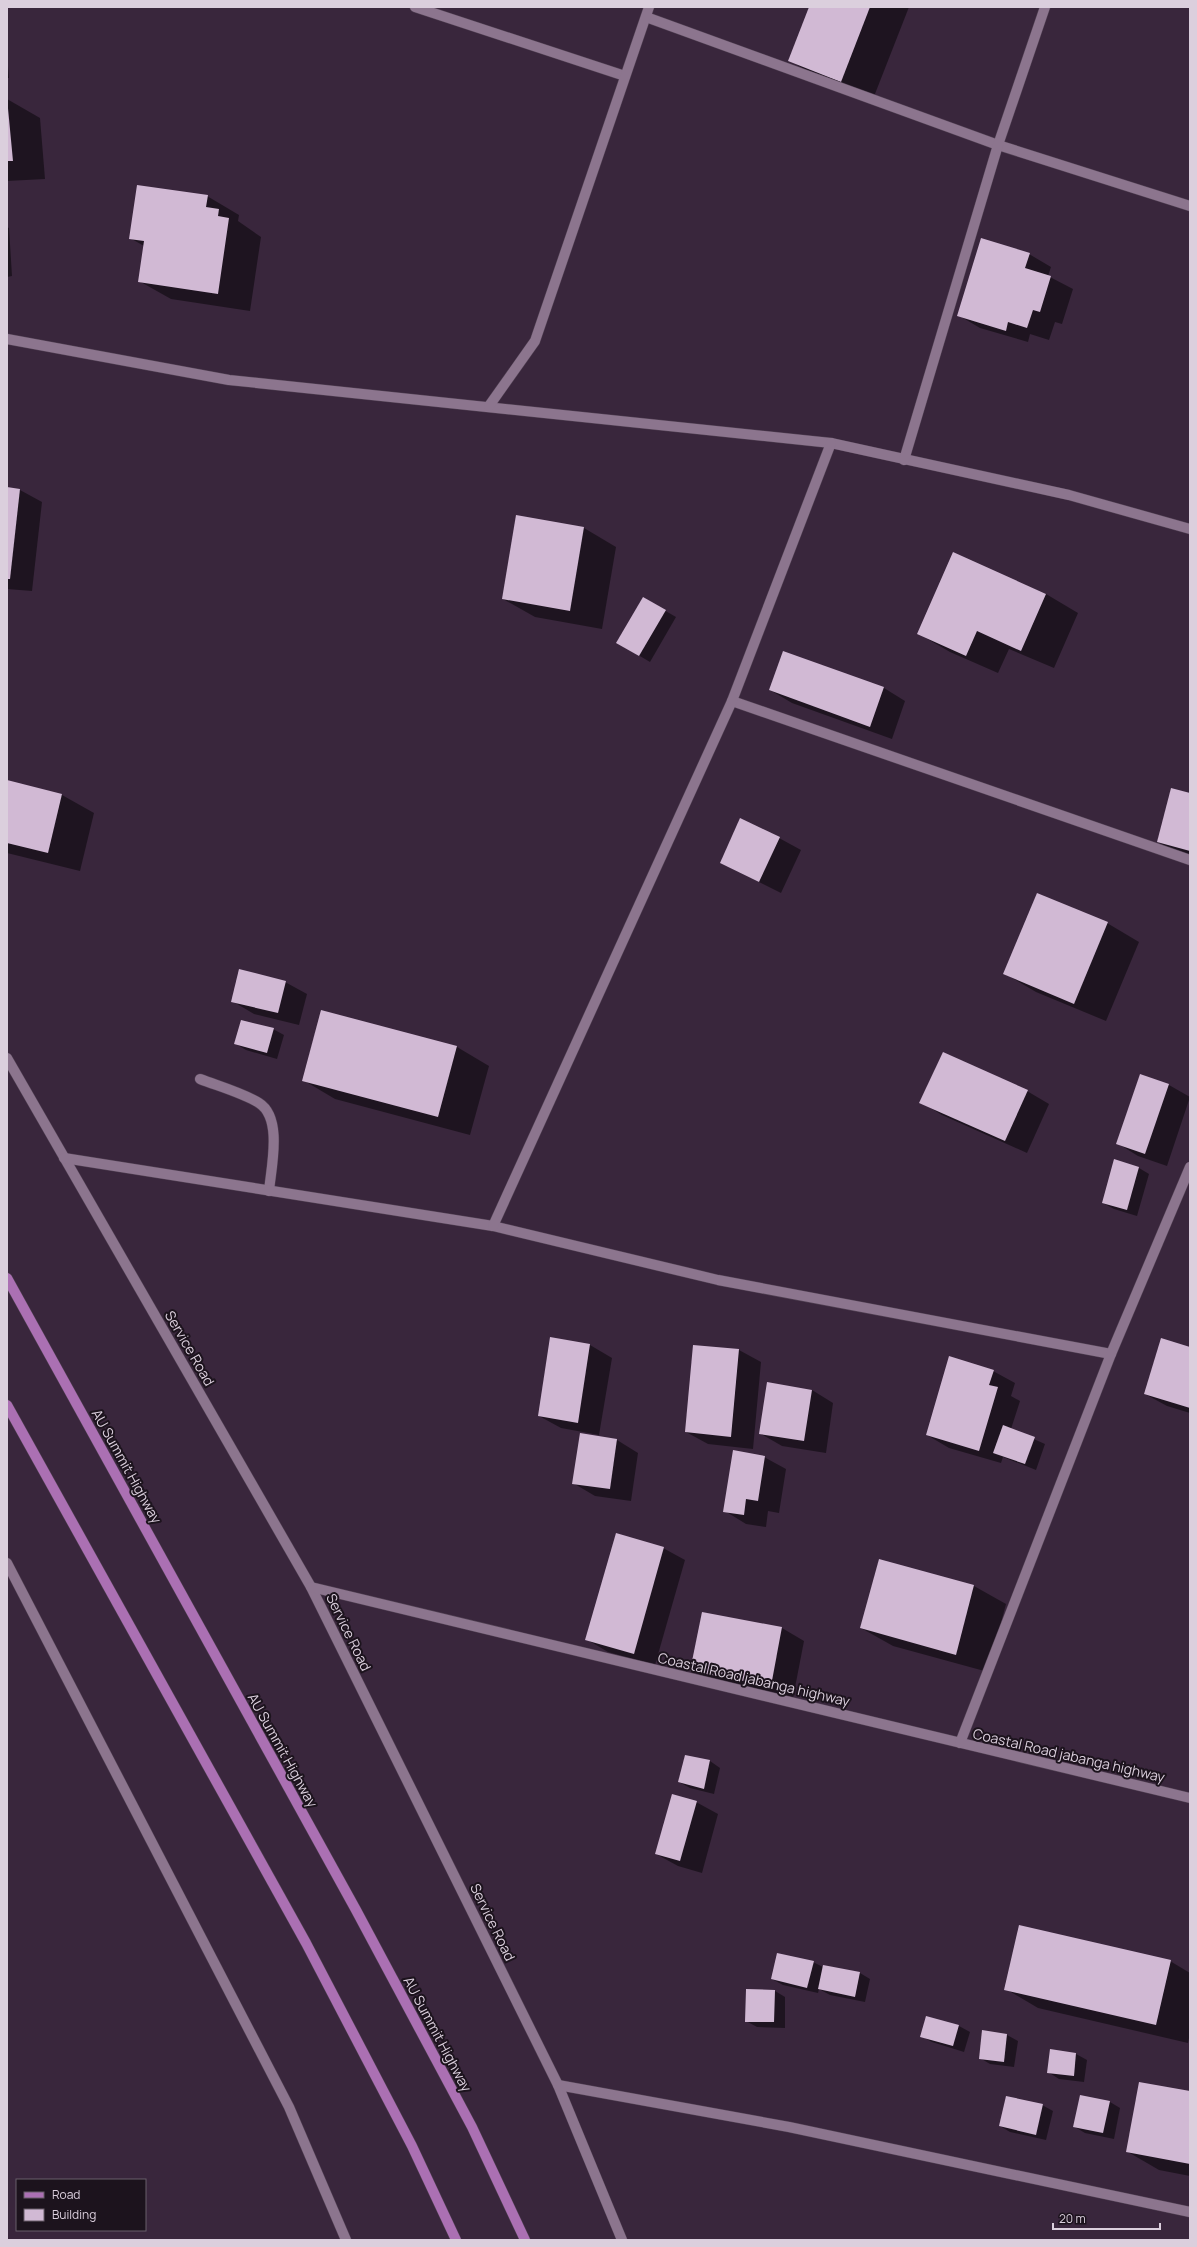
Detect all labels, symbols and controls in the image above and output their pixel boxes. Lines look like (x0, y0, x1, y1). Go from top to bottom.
street label: Service Road (161, 1307, 219, 1389)
street label: AU Summit Highway (88, 1405, 167, 1527)
street label: Service Road (322, 1590, 376, 1674)
street label: Coastal Road jabanga highway (656, 1648, 853, 1711)
street label: AU Summit Highway (244, 1689, 323, 1811)
street label: Coastal Road jabanga highway (971, 1724, 1168, 1787)
street label: Service Road (466, 1880, 520, 1964)
street label: AU Summit Highway (400, 1973, 477, 2096)
legend (16, 2179, 146, 2231)
text: Road (52, 2186, 80, 2203)
scale bar (1053, 2205, 1160, 2231)
text: Building (52, 2206, 96, 2223)
text: 20 m (1059, 2210, 1086, 2227)

